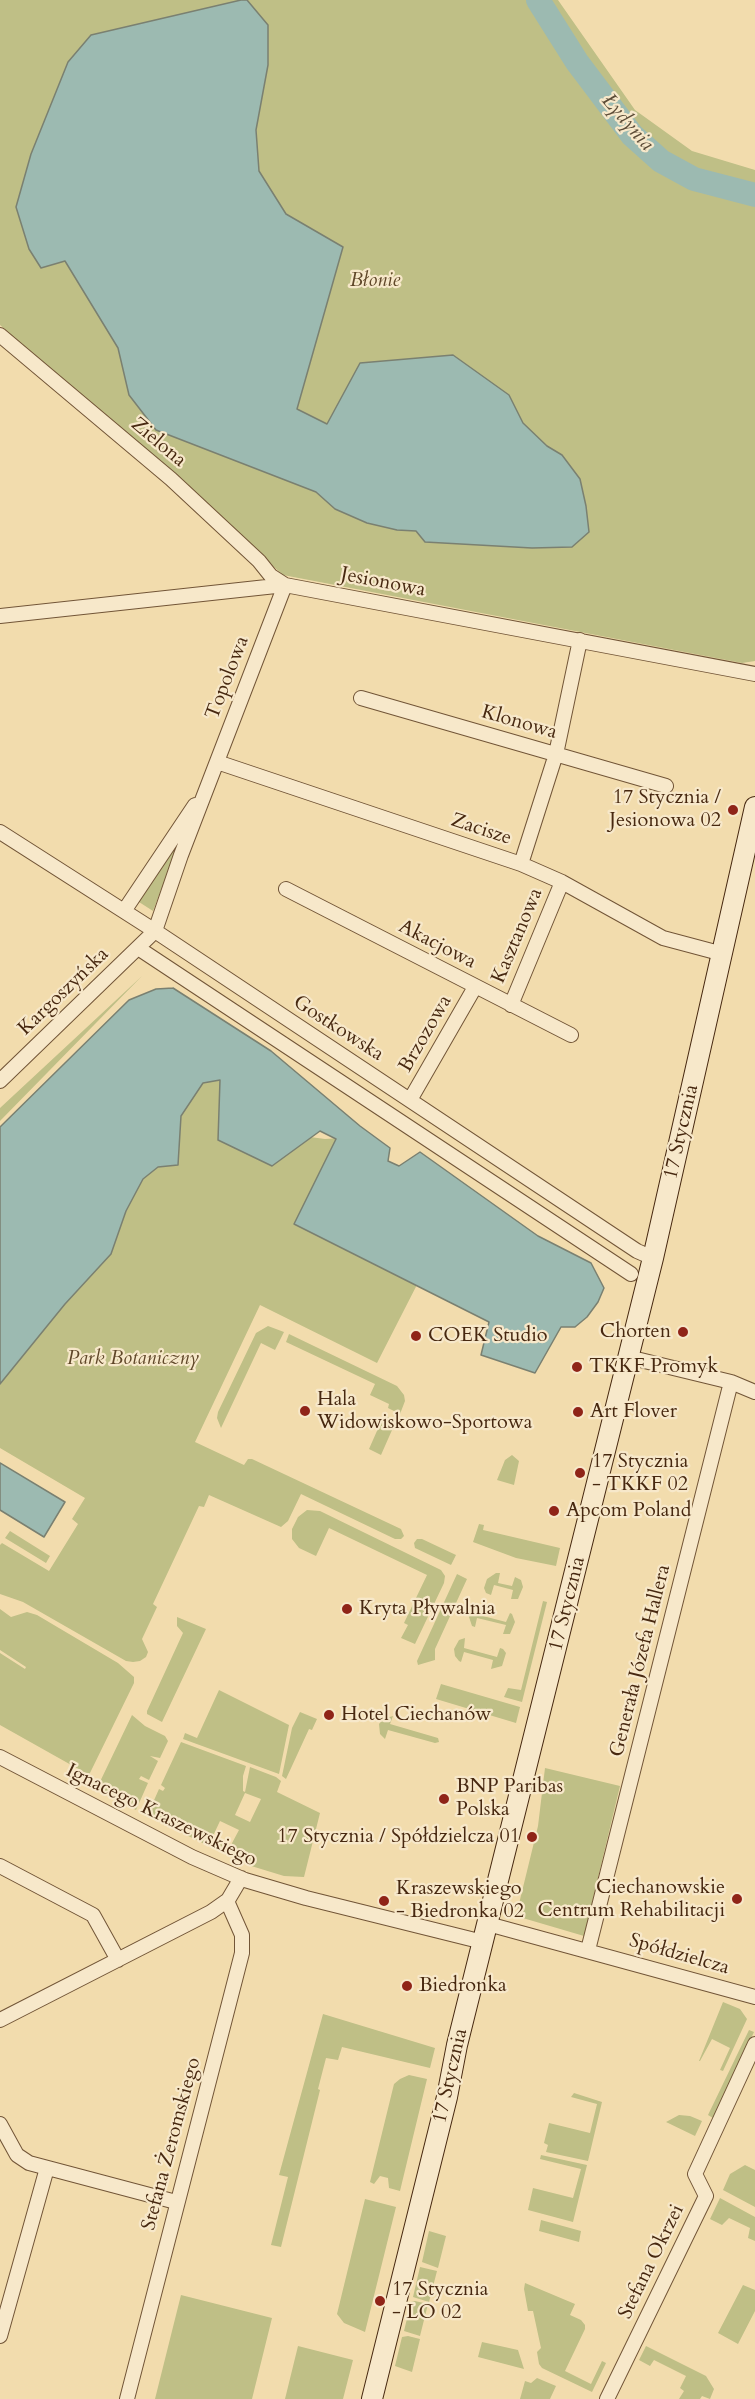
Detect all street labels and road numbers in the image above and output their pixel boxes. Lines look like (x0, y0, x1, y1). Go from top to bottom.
street label: Zielona (125, 413, 191, 473)
street label: Jesionowa (339, 563, 427, 603)
street label: Topolowa (201, 633, 255, 723)
street label: Klonowa (478, 701, 560, 745)
street label: Zacisze (448, 809, 514, 851)
street label: Kasztanowa (487, 885, 549, 987)
street label: Akacjowa (394, 915, 480, 975)
street label: Kargoszyńska (14, 943, 114, 1041)
street label: Gostkowska (288, 991, 388, 1067)
street label: Brzozowa (394, 991, 458, 1077)
street label: 17 Stycznia (659, 1082, 705, 1182)
street label: 17 Stycznia (545, 1554, 591, 1654)
street label: Generała Józefa Hallera (606, 1562, 676, 1760)
street label: Ignacego Kraszewskiego (62, 1759, 260, 1873)
street label: Spółdzielcza (626, 1929, 732, 1981)
street label: 17 Stycznia (428, 2026, 474, 2126)
street label: Stefana Żeromskiego (137, 2055, 207, 2233)
street label: Stefana Okrzei (614, 2201, 690, 2323)

